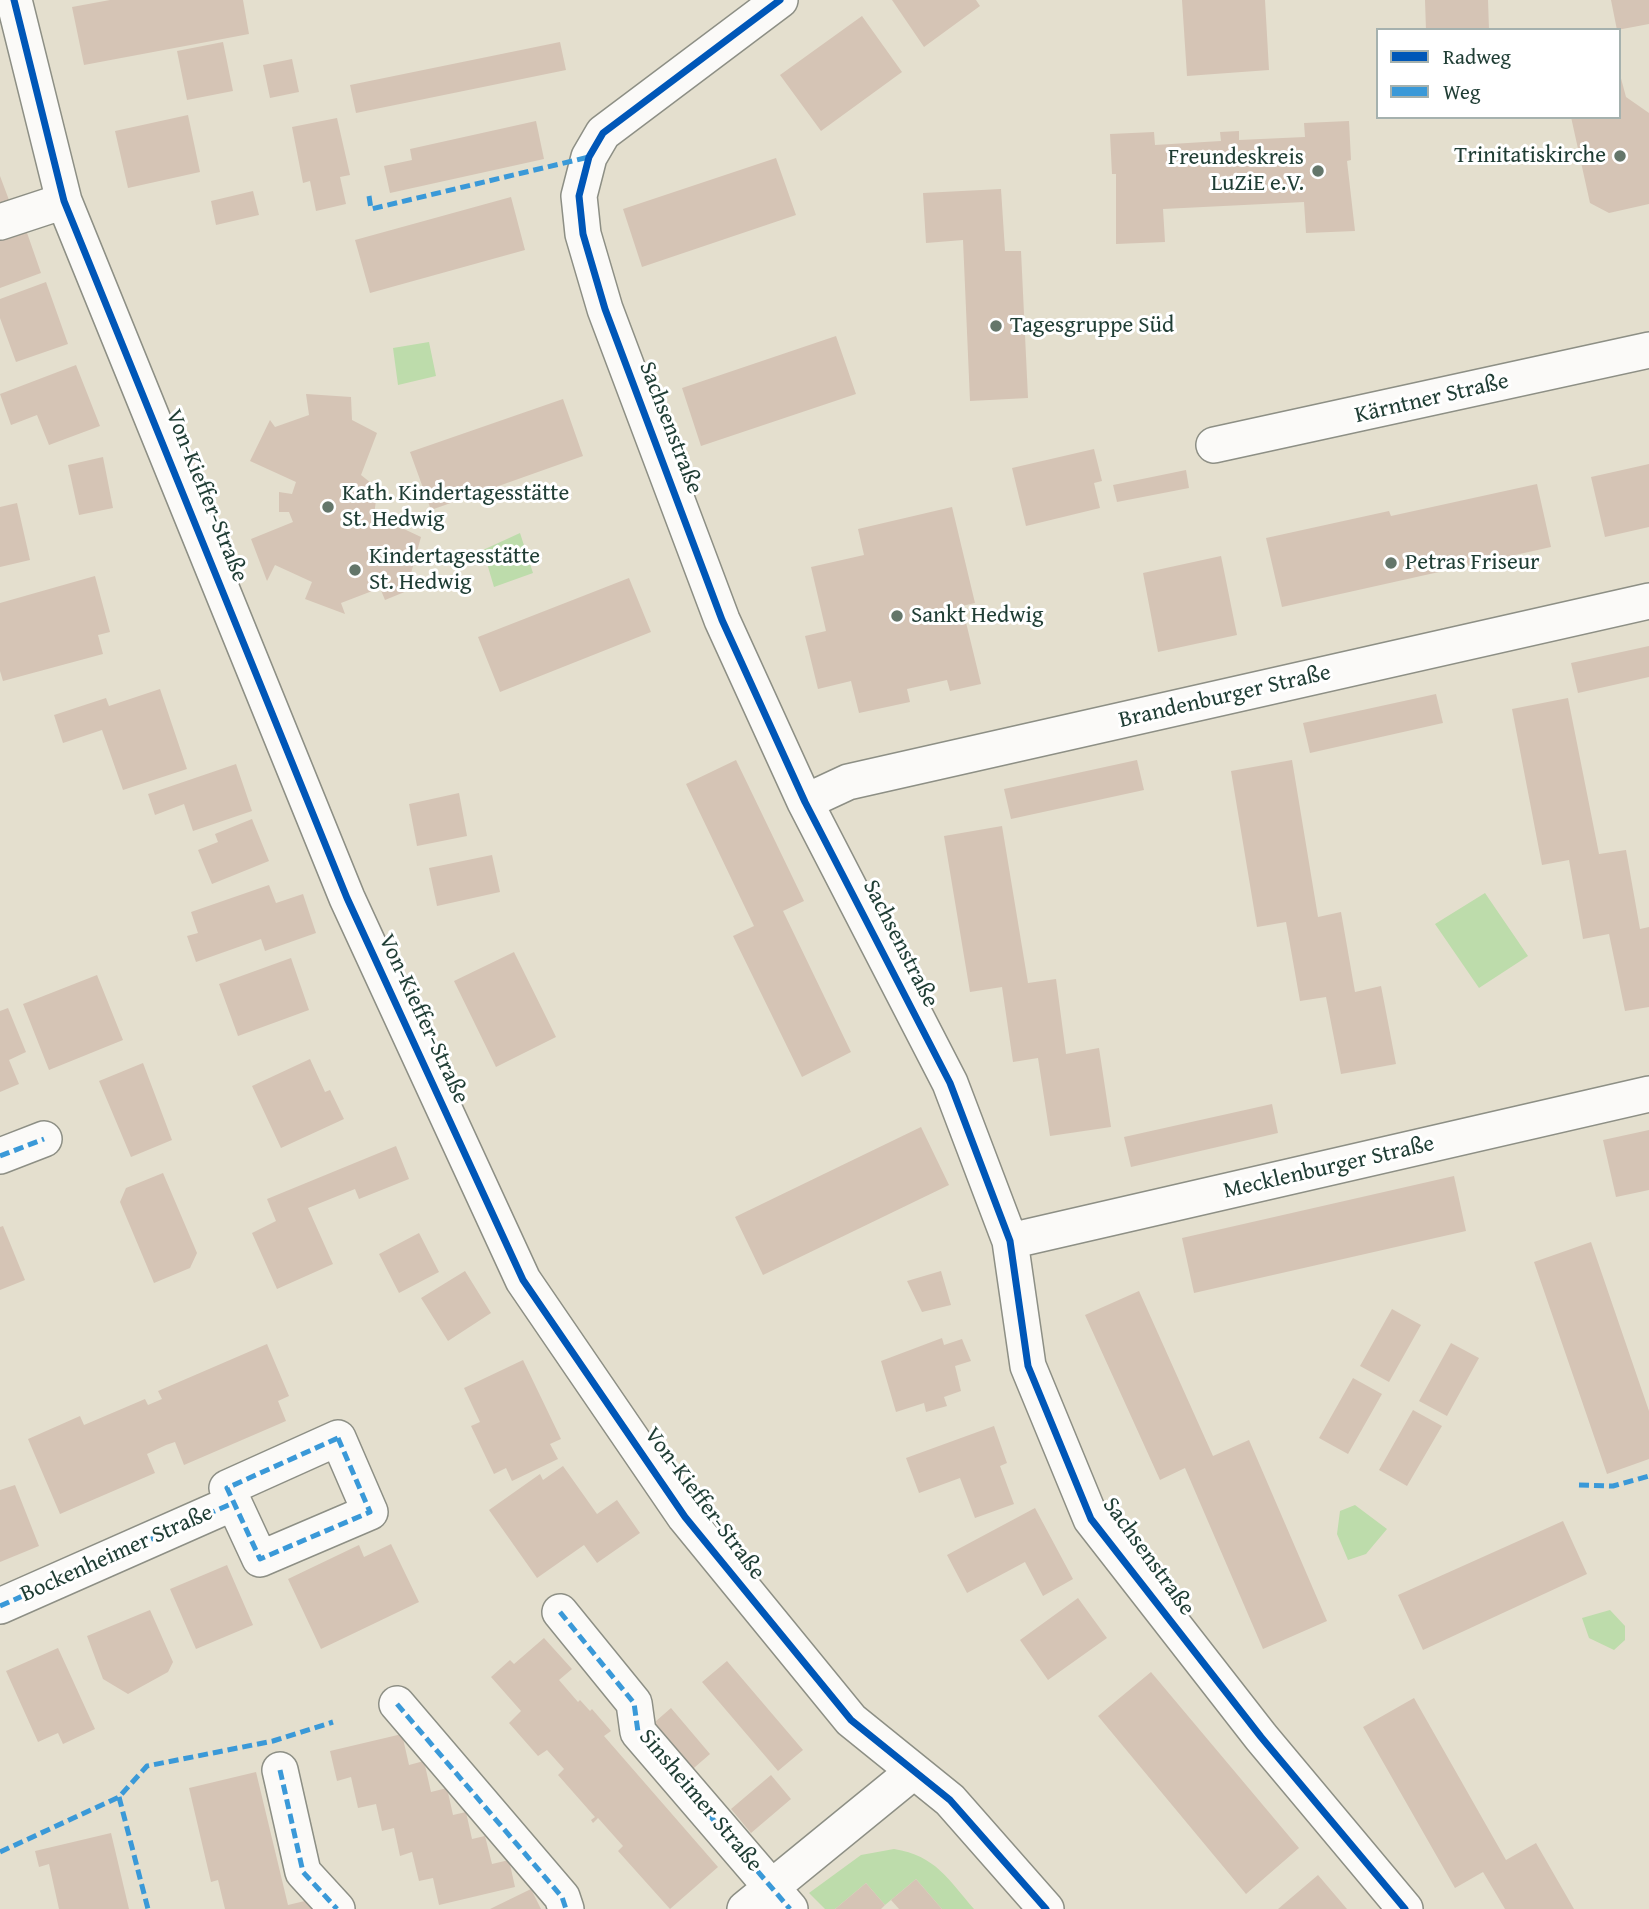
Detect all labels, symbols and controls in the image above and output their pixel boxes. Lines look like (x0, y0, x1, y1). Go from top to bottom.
legend (1376, 28, 1621, 119)
text: Radweg (1443, 41, 1511, 72)
text: Weg (1443, 76, 1480, 107)
place label: Trinitatiskirche (1454, 142, 1606, 170)
place label: Freundeskreis LuZiE e.V. (1168, 144, 1304, 198)
marker: Trinitatiskirche (1612, 148, 1628, 164)
marker: Freundeskreis LuZiE e.V. (1310, 163, 1326, 179)
place label: Tagesgruppe Süd (1010, 312, 1174, 340)
marker: Tagesgruppe Süd (988, 318, 1004, 334)
street label: Sachsenstraße (632, 358, 708, 498)
street label: Kärntner Straße (1352, 368, 1512, 430)
street label: Von-Kieffer-Straße (159, 406, 253, 586)
place label: Kath. Kindertagesstätte St. Hedwig (342, 480, 569, 534)
marker: Kath. Kindertagesstätte St. Hedwig (320, 499, 336, 515)
place label: Kindertagesstätte St. Hedwig (369, 543, 540, 597)
place label: Petras Friseur (1405, 549, 1540, 577)
marker: Petras Friseur (1383, 555, 1399, 571)
marker: Kindertagesstätte St. Hedwig (347, 562, 363, 578)
place label: Sankt Hedwig (911, 602, 1043, 630)
marker: Sankt Hedwig (889, 608, 905, 624)
street label: Brandenburger Straße (1116, 659, 1334, 735)
street label: Sachsenstraße (856, 876, 944, 1012)
street label: Von-Kieffer-Straße (372, 930, 474, 1108)
street label: Mecklenburger Straße (1221, 1130, 1437, 1206)
street label: Von-Kieffer-Straße (638, 1422, 770, 1586)
street label: Sachsenstraße (1096, 1493, 1200, 1621)
street label: Bockenheimer Straße (17, 1499, 217, 1609)
street label: Sinsheimer Straße (632, 1724, 768, 1878)

